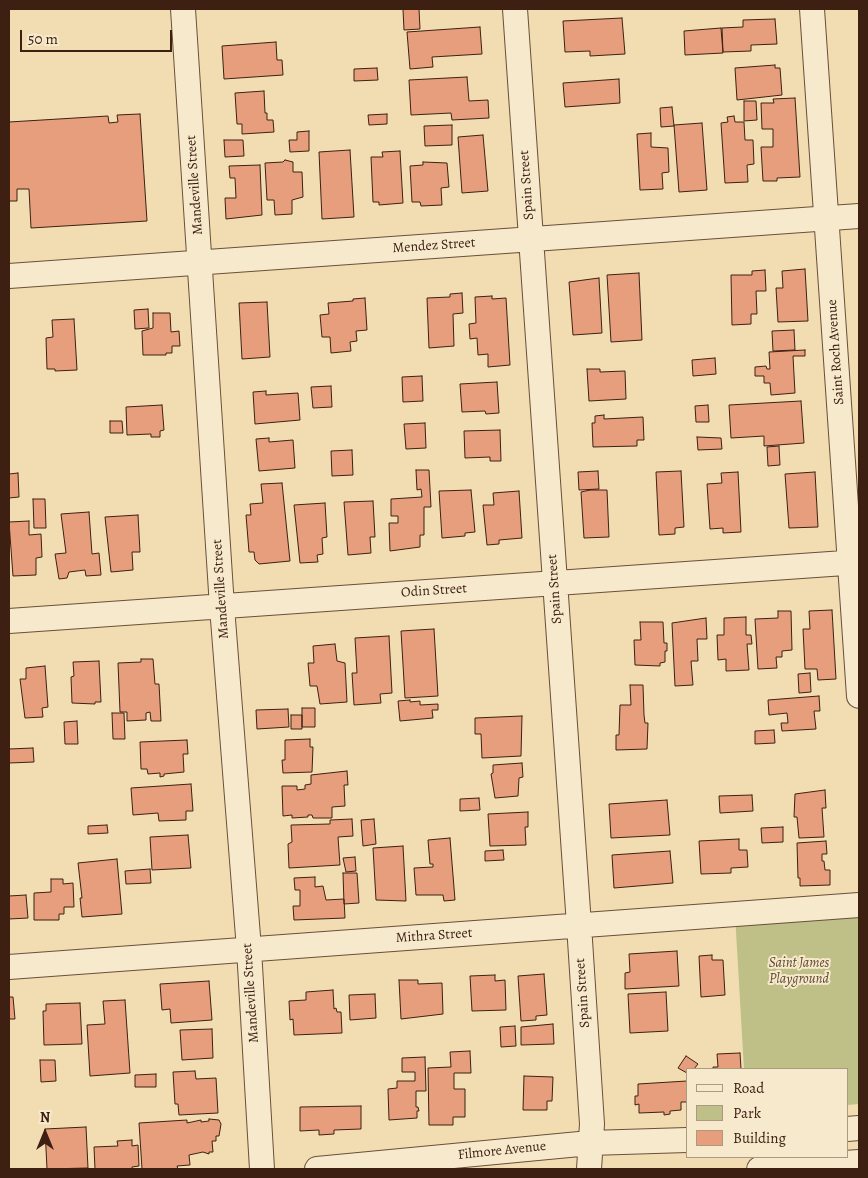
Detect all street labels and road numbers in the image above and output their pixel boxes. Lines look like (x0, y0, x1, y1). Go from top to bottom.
street label: Mandeville Street (183, 134, 207, 236)
street label: Spain Street (516, 149, 538, 221)
street label: Mendez Street (392, 235, 476, 257)
street label: Saint Roch Avenue (824, 299, 848, 405)
street label: Mandeville Street (209, 538, 233, 640)
street label: Spain Street (544, 553, 566, 625)
street label: Odin Street (400, 580, 468, 602)
street label: Mithra Street (395, 925, 473, 947)
street label: Mandeville Street (239, 942, 263, 1044)
street label: Spain Street (572, 957, 594, 1029)
street label: Filmore Avenue (457, 1138, 547, 1164)

